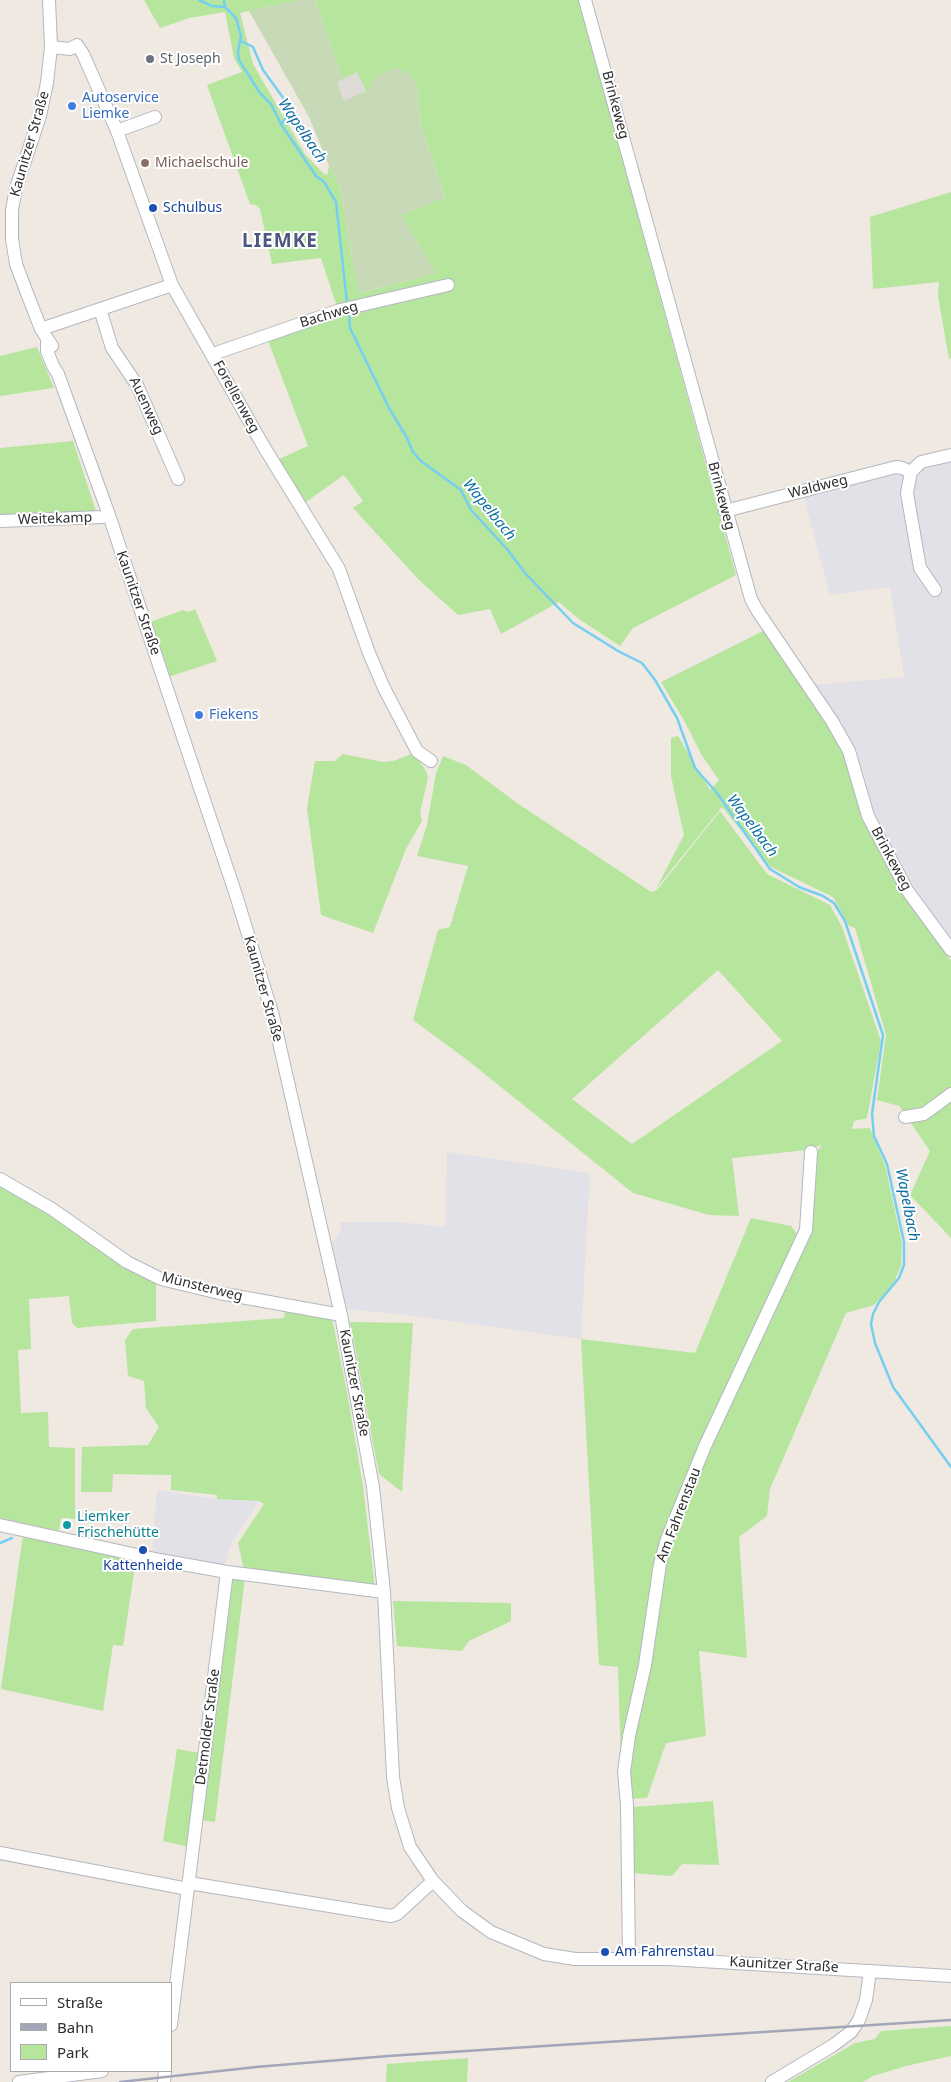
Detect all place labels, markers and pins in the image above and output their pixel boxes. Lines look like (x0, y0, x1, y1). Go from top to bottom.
place label: St Joseph (160, 51, 221, 67)
marker: St Joseph (144, 53, 156, 65)
place label: Autoservice Liemke (82, 90, 159, 122)
marker: Autoservice Liemke (66, 100, 78, 112)
place label: Michaelschule (155, 155, 248, 171)
marker: Michaelschule (139, 157, 151, 169)
place label: Schulbus (163, 200, 222, 216)
marker: Schulbus (147, 202, 159, 214)
place label: Fiekens (209, 707, 259, 723)
marker: Fiekens (193, 709, 205, 721)
place label: Liemker Frischehütte (77, 1509, 159, 1541)
marker: Liemker Frischehütte (61, 1519, 73, 1531)
marker: Kattenheide (137, 1544, 149, 1556)
place label: Kattenheide (103, 1558, 183, 1574)
place label: Am Fahrenstau (615, 1944, 715, 1960)
marker: Am Fahrenstau (599, 1946, 611, 1958)

